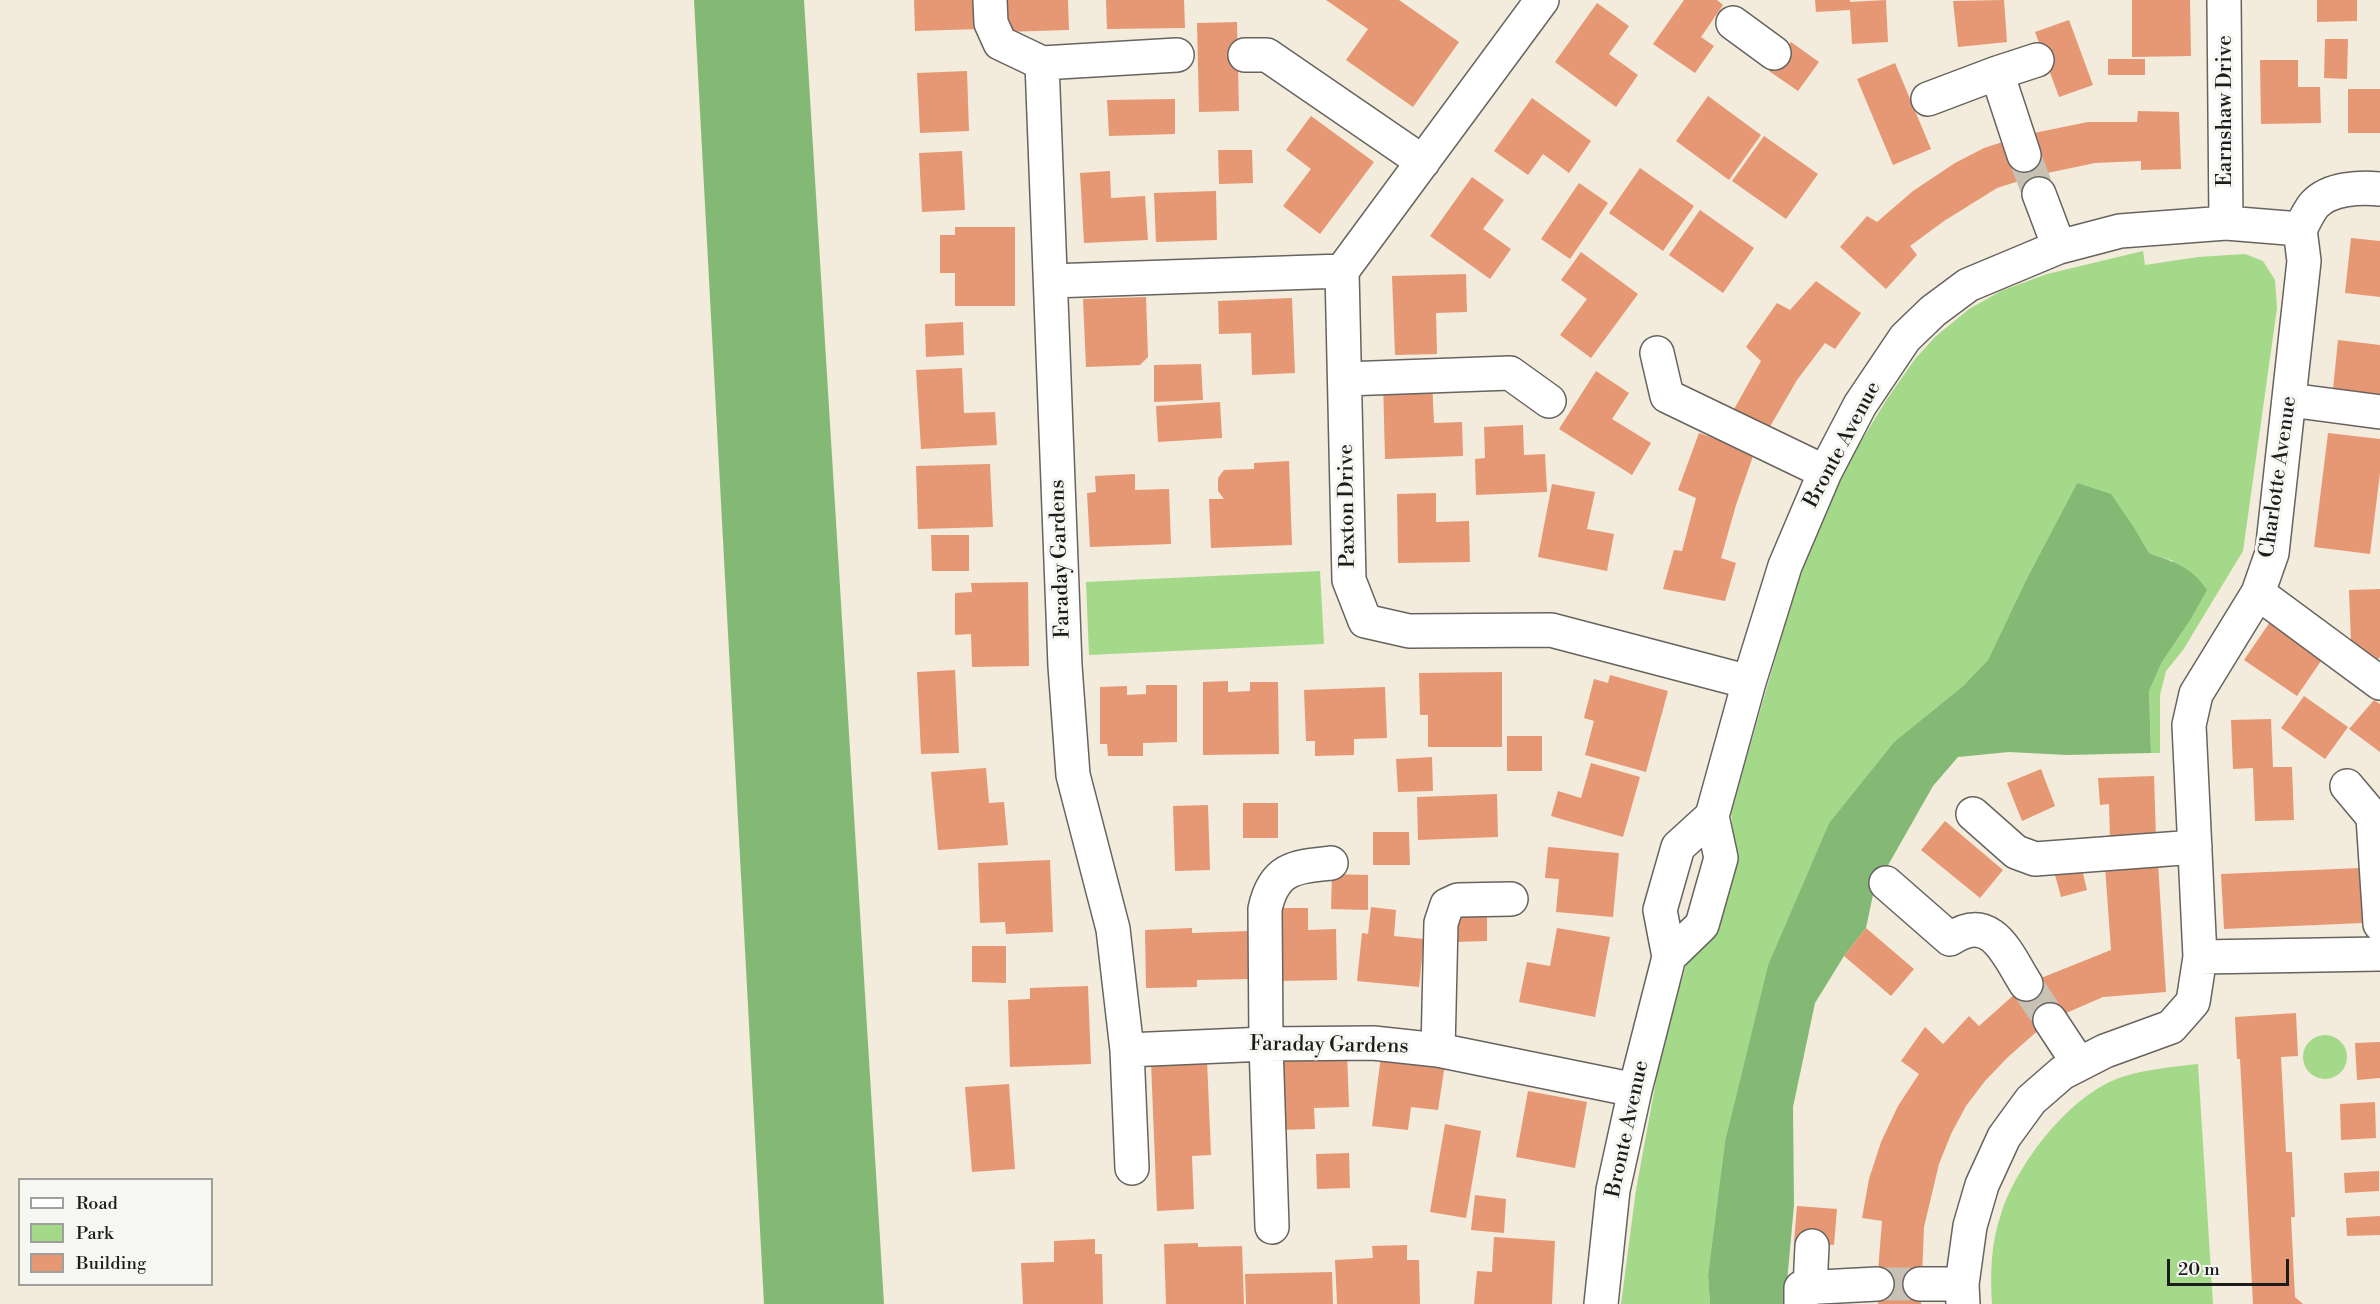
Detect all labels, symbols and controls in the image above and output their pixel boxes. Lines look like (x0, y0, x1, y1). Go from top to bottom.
street label: Earnshaw Drive (2213, 35, 2239, 187)
street label: Bronte Avenue (1799, 378, 1887, 512)
street label: Charlotte Avenue (2255, 395, 2303, 559)
street label: Paxton Drive (1334, 444, 1362, 568)
street label: Faraday Gardens (1046, 479, 1076, 639)
street label: Faraday Gardens (1249, 1032, 1409, 1060)
street label: Bronte Avenue (1601, 1058, 1655, 1200)
legend (18, 1178, 213, 1286)
text: Road (76, 1192, 118, 1215)
text: Park (76, 1222, 113, 1245)
scale bar (2170, 1247, 2292, 1285)
text: Building (76, 1252, 146, 1275)
text: 20 m (2178, 1258, 2220, 1281)

